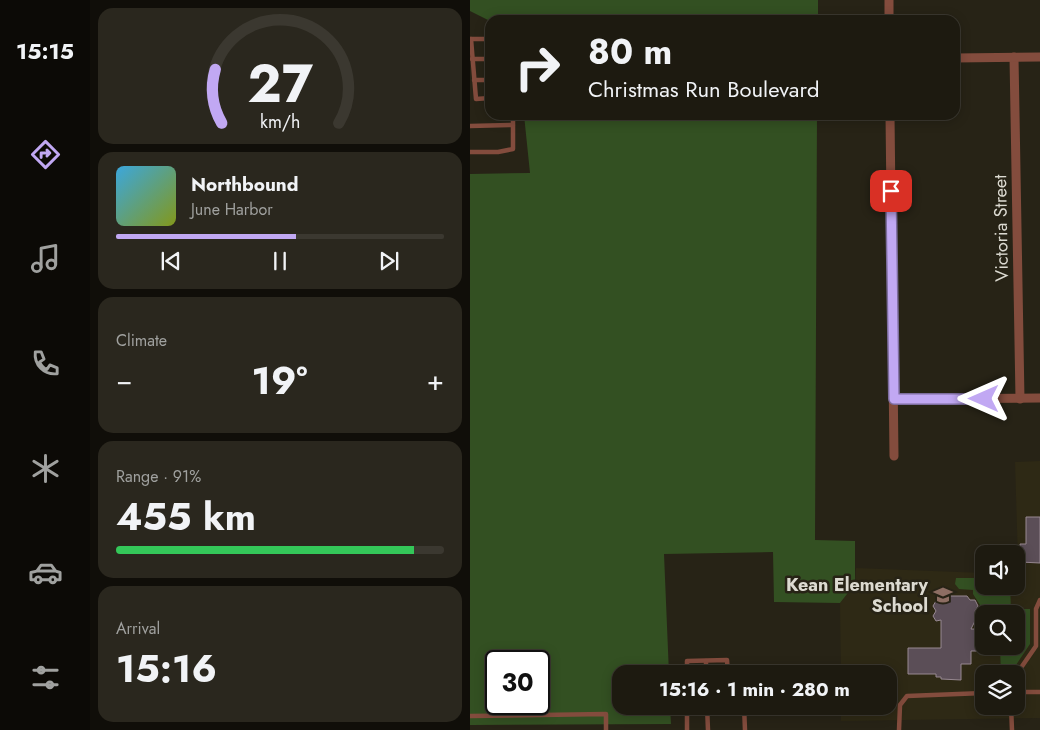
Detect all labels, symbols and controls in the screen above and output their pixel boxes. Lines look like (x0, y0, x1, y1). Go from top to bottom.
text: 80 m (588, 27, 672, 77)
text: 15:15 (16, 35, 74, 67)
icon: right (505, 35, 570, 100)
text: 27 (247, 46, 313, 122)
text: Christmas Run Boulevard (588, 73, 820, 105)
text: km/h (260, 109, 300, 135)
icon: directions (28, 137, 63, 172)
pin (870, 170, 912, 212)
text: Northbound (191, 171, 298, 198)
street label: Victoria Street (987, 174, 1015, 282)
icon: arrive (877, 177, 905, 205)
text: June Harbor (191, 198, 273, 221)
icon: music (28, 241, 63, 276)
icon: previous (157, 247, 185, 275)
icon: pause (266, 247, 294, 275)
icon: next (375, 247, 403, 275)
text: Climate (116, 329, 167, 352)
icon: phone (28, 346, 63, 381)
text: 19° (252, 353, 308, 408)
text: − (116, 360, 133, 401)
text: + (427, 360, 444, 401)
position arrow (957, 372, 1009, 424)
icon: climate (28, 451, 63, 486)
text: Range · 91% (116, 465, 201, 488)
text: 455 km (116, 489, 256, 544)
map controls (975, 545, 1025, 715)
button: sound (975, 545, 1025, 595)
icon: car (28, 555, 63, 590)
place label: Kean Elementary School (786, 572, 929, 619)
school or university icon: Kean Elementary School (932, 584, 954, 606)
button: search (975, 605, 1025, 655)
text: Arrival (116, 617, 160, 640)
text: 15:16 (116, 641, 217, 696)
speed limit sign: 30 (485, 650, 550, 715)
icon: filters (28, 660, 63, 695)
button: layers (975, 665, 1025, 715)
text: 15:16 · 1 min · 280 m (659, 676, 850, 703)

